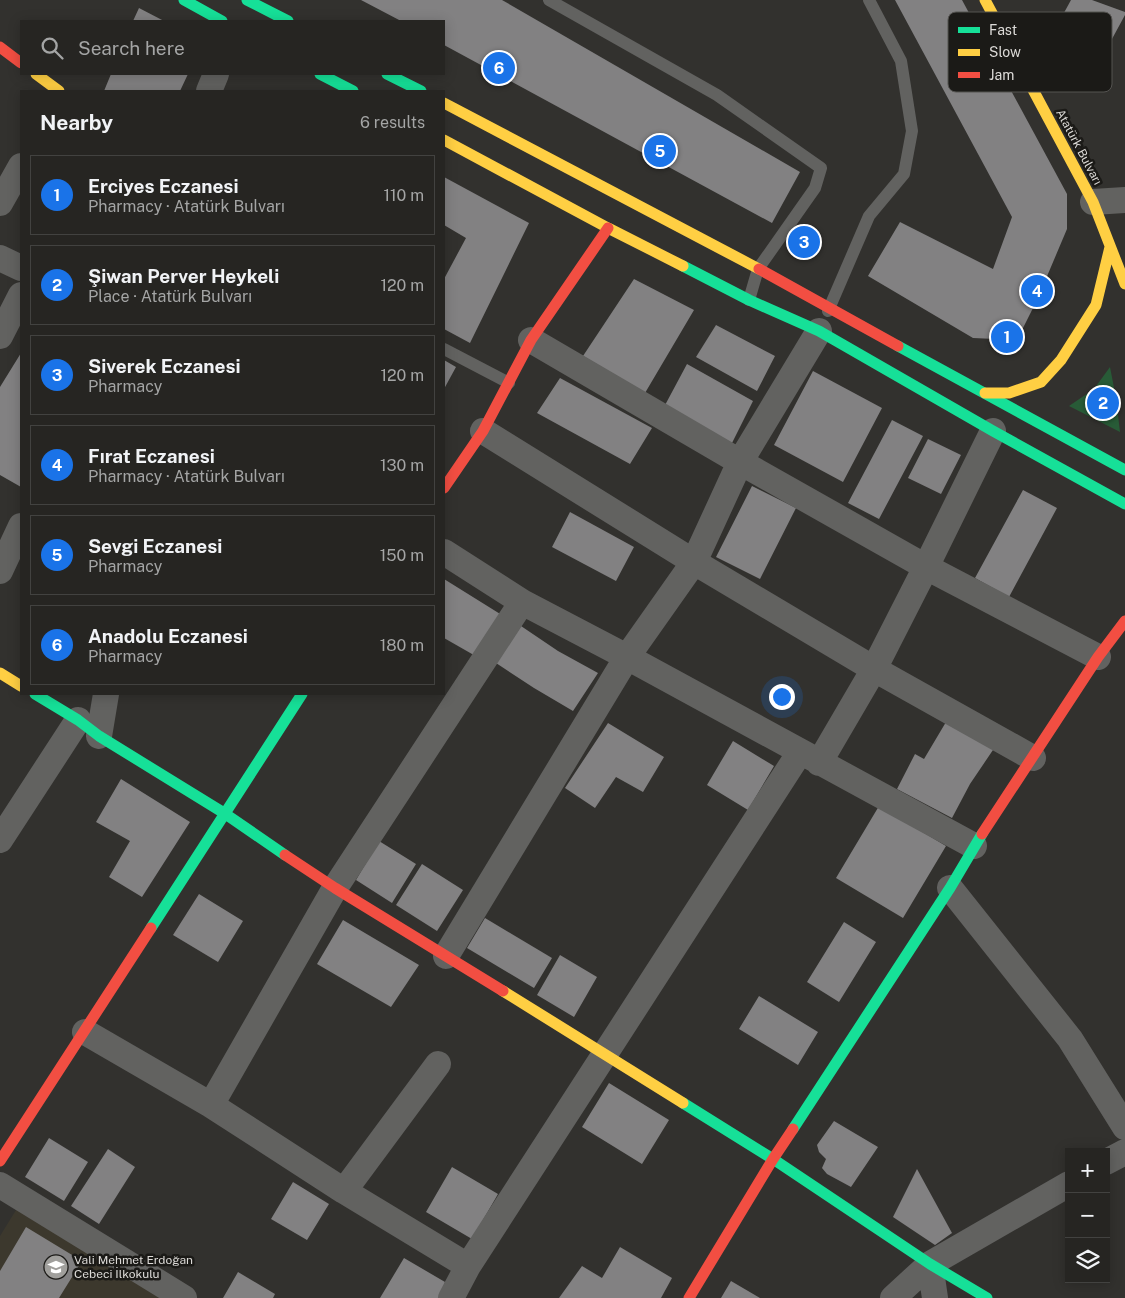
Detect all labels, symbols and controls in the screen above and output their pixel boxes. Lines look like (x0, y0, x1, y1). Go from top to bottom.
legend (948, 12, 1112, 92)
search box (20, 20, 445, 75)
text: Fast (989, 22, 1017, 38)
icon: search (38, 34, 66, 62)
text: Search here (78, 37, 185, 59)
text: Slow (989, 44, 1021, 60)
pin: 6 (483, 49, 515, 87)
text: Jam (989, 67, 1014, 83)
street label: Atatürk Bulvarı (1053, 107, 1105, 187)
text: Nearby (40, 110, 113, 135)
text: 6 results (360, 113, 425, 132)
pin: 5 (644, 132, 676, 170)
text: Erciyes Eczanesi (88, 175, 238, 197)
text: 1 (54, 186, 60, 205)
text: 110 m (383, 186, 424, 205)
text: Pharmacy · Atatürk Bulvarı (88, 197, 285, 216)
pin: 3 (788, 223, 820, 261)
text: Şiwan Perver Heykeli (88, 265, 279, 287)
pin: 4 (1021, 272, 1053, 310)
text: 2 (52, 276, 62, 295)
text: 120 m (380, 276, 424, 295)
text: Place · Atatürk Bulvarı (88, 287, 252, 306)
pin: 1 (991, 318, 1023, 356)
text: Siverek Eczanesi (88, 355, 241, 377)
text: 3 (52, 366, 62, 385)
text: 120 m (380, 366, 424, 385)
text: Pharmacy (88, 377, 162, 396)
pin: 2 (1087, 384, 1119, 422)
text: Fırat Eczanesi (88, 445, 215, 467)
text: 4 (52, 456, 62, 475)
text: 130 m (380, 456, 424, 475)
text: Pharmacy · Atatürk Bulvarı (88, 467, 285, 486)
text: Sevgi Eczanesi (88, 535, 222, 557)
text: 5 (52, 546, 62, 565)
text: 150 m (380, 546, 424, 565)
text: Pharmacy (88, 557, 162, 576)
text: Anadolu Eczanesi (88, 625, 248, 647)
text: 6 (52, 636, 62, 655)
text: 180 m (380, 636, 424, 655)
text: Pharmacy (88, 647, 162, 666)
your location (769, 684, 795, 710)
map controls (1065, 1148, 1110, 1283)
button: + (1065, 1148, 1110, 1193)
button: − (1065, 1193, 1110, 1238)
button: layers (1065, 1238, 1110, 1283)
place label: Vali Mehmet Erdoğan Cebeci İlkokulu (74, 1253, 193, 1281)
school or university icon: Vali Mehmet Erdoğan Cebeci İlkokulu (43, 1254, 69, 1280)

